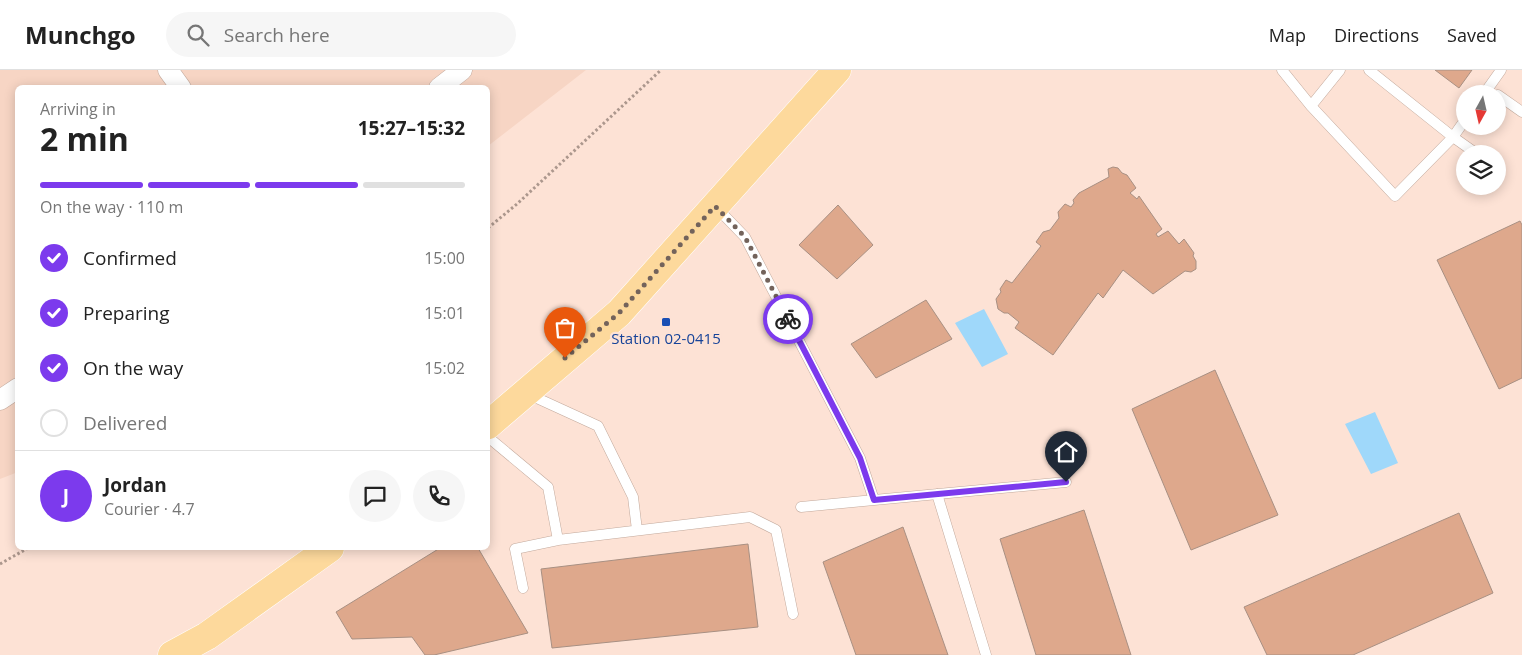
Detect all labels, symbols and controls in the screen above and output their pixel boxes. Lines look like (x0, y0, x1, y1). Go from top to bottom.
search box (166, 12, 516, 57)
text: Munchgo (25, 18, 136, 51)
icon: search (184, 21, 212, 49)
text: Search here (224, 22, 330, 48)
text: Map (1269, 23, 1306, 47)
text: Directions (1334, 23, 1419, 47)
text: Saved (1447, 23, 1497, 47)
north arrow (1456, 85, 1506, 135)
map controls (1456, 85, 1506, 195)
text: Arriving in (40, 98, 116, 120)
text: 15:27–15:32 (358, 115, 465, 141)
text: 2 min (40, 117, 129, 160)
button: layers (1456, 145, 1506, 195)
text: On the way · 110 m (40, 196, 183, 218)
icon: check (40, 244, 68, 272)
text: Confirmed (83, 245, 177, 271)
text: 15:00 (424, 247, 465, 269)
courier (763, 294, 813, 344)
icon: check (40, 299, 68, 327)
text: Preparing (83, 300, 170, 326)
text: 15:01 (424, 302, 465, 324)
icon: bike (774, 305, 802, 333)
pin (544, 307, 586, 358)
icon: bag (551, 314, 579, 342)
marker: Station 02-0415 (660, 316, 672, 328)
place label: Station 02-0415 (611, 328, 721, 348)
icon: check (40, 354, 68, 382)
text: On the way (83, 355, 183, 381)
text: 15:02 (424, 357, 465, 379)
text: Delivered (83, 410, 167, 436)
pin (1045, 431, 1087, 482)
icon: home (1052, 438, 1080, 466)
button: chat (349, 470, 401, 522)
button: phone (413, 470, 465, 522)
text: Jordan (104, 472, 167, 498)
text: J (63, 483, 69, 509)
text: Courier · 4.7 (104, 498, 195, 520)

